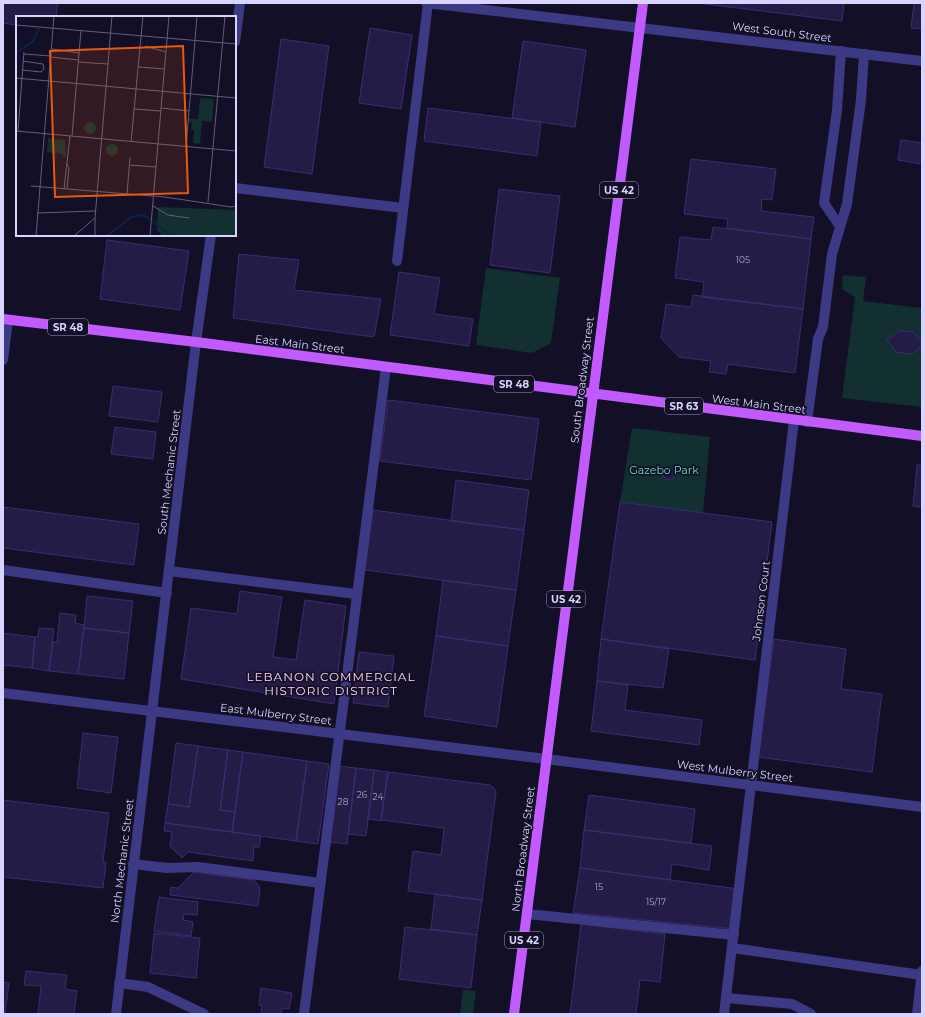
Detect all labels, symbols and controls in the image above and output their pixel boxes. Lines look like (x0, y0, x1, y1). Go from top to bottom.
inset map (16, 16, 236, 236)
street label: West South Street (731, 19, 833, 45)
road number: US 42 (600, 182, 638, 198)
house number: 105 (736, 254, 750, 265)
street label: South Broadway Street (567, 316, 597, 444)
road number: SR 48 (48, 319, 88, 335)
street label: East Main Street (254, 332, 346, 356)
road number: SR 48 (494, 376, 534, 392)
street label: West Main Street (711, 391, 807, 417)
road number: SR 63 (665, 398, 703, 414)
street label: South Mechanic Street (154, 408, 184, 535)
park label: Gazebo Park (629, 463, 699, 477)
street label: Johnson Court (749, 560, 773, 643)
road number: US 42 (547, 591, 585, 607)
district label: LEBANON COMMERCIAL HISTORIC DISTRICT (246, 669, 416, 698)
street label: East Mulberry Street (219, 700, 333, 728)
street label: West Mulberry Street (676, 757, 794, 785)
street label: North Broadway Street (508, 785, 538, 913)
house number: 26 (357, 789, 368, 800)
house number: 24 (373, 791, 383, 802)
house number: 28 (338, 796, 349, 807)
street label: North Mechanic Street (107, 798, 137, 924)
house number: 15 (595, 881, 603, 892)
house number: 15/17 (646, 896, 666, 907)
road number: US 42 (505, 932, 543, 948)

